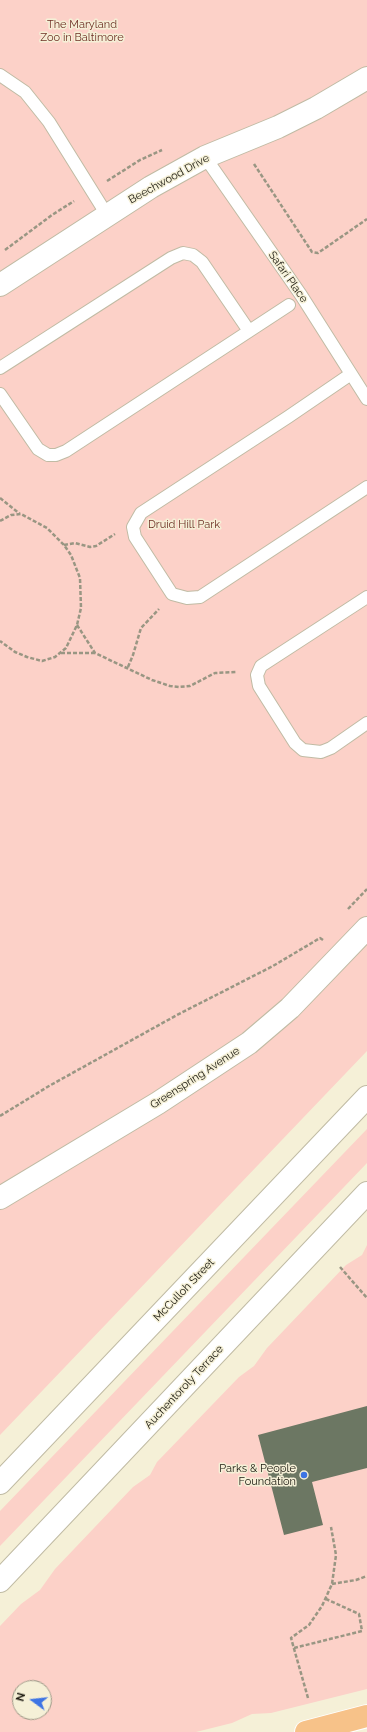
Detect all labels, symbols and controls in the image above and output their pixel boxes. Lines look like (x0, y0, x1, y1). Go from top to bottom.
park label: The Maryland Zoo in Baltimore (40, 18, 124, 44)
street label: Beechwood Drive (126, 151, 212, 207)
street label: Safari Place (266, 249, 310, 305)
park label: Druid Hill Park (148, 518, 220, 532)
street label: Greenspring Avenue (148, 1044, 242, 1112)
street label: McCulloh Street (151, 1256, 217, 1324)
street label: Auchentoroly Terrace (142, 1343, 226, 1431)
place label: Parks & People Foundation (219, 1462, 296, 1488)
marker: Parks & People Foundation (299, 1470, 309, 1480)
north arrow (12, 1680, 52, 1720)
text: N (14, 1691, 28, 1703)

